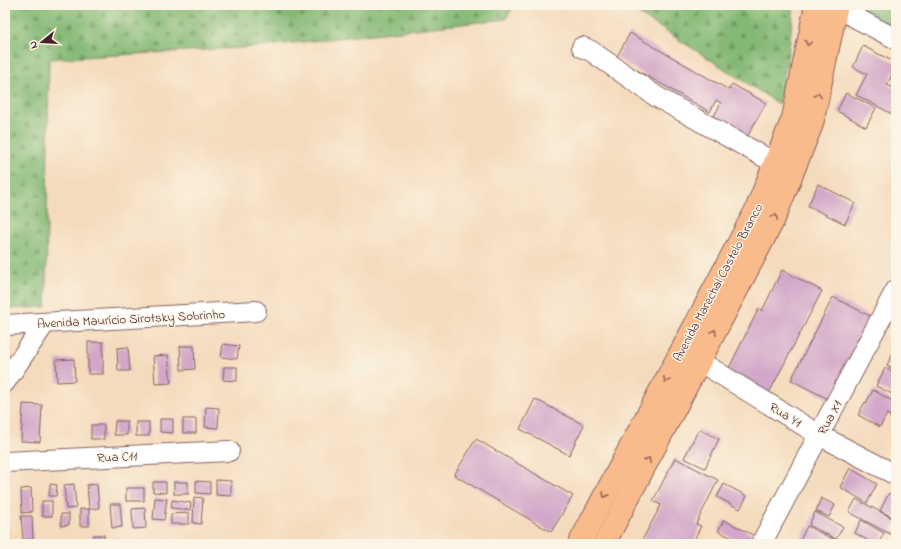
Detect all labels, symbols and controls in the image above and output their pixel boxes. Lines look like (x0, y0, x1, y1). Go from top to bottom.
north arrow (22, 22, 62, 62)
text: N (25, 39, 42, 51)
one-way arrow (805, 40, 813, 46)
one-way arrow (814, 92, 822, 98)
street label: Avenida Marechal Castelo Branco (668, 200, 768, 365)
one-way arrow (770, 213, 778, 220)
street label: Avenida Maurício Sirotsky Sobrinho (37, 305, 226, 335)
one-way arrow (710, 329, 717, 336)
one-way arrow (663, 376, 670, 383)
street label: Rua X1 (813, 397, 847, 438)
street label: Rua Y1 (765, 398, 805, 432)
street label: Rua C11 (96, 447, 138, 468)
one-way arrow (643, 456, 651, 464)
one-way arrow (602, 491, 610, 498)

